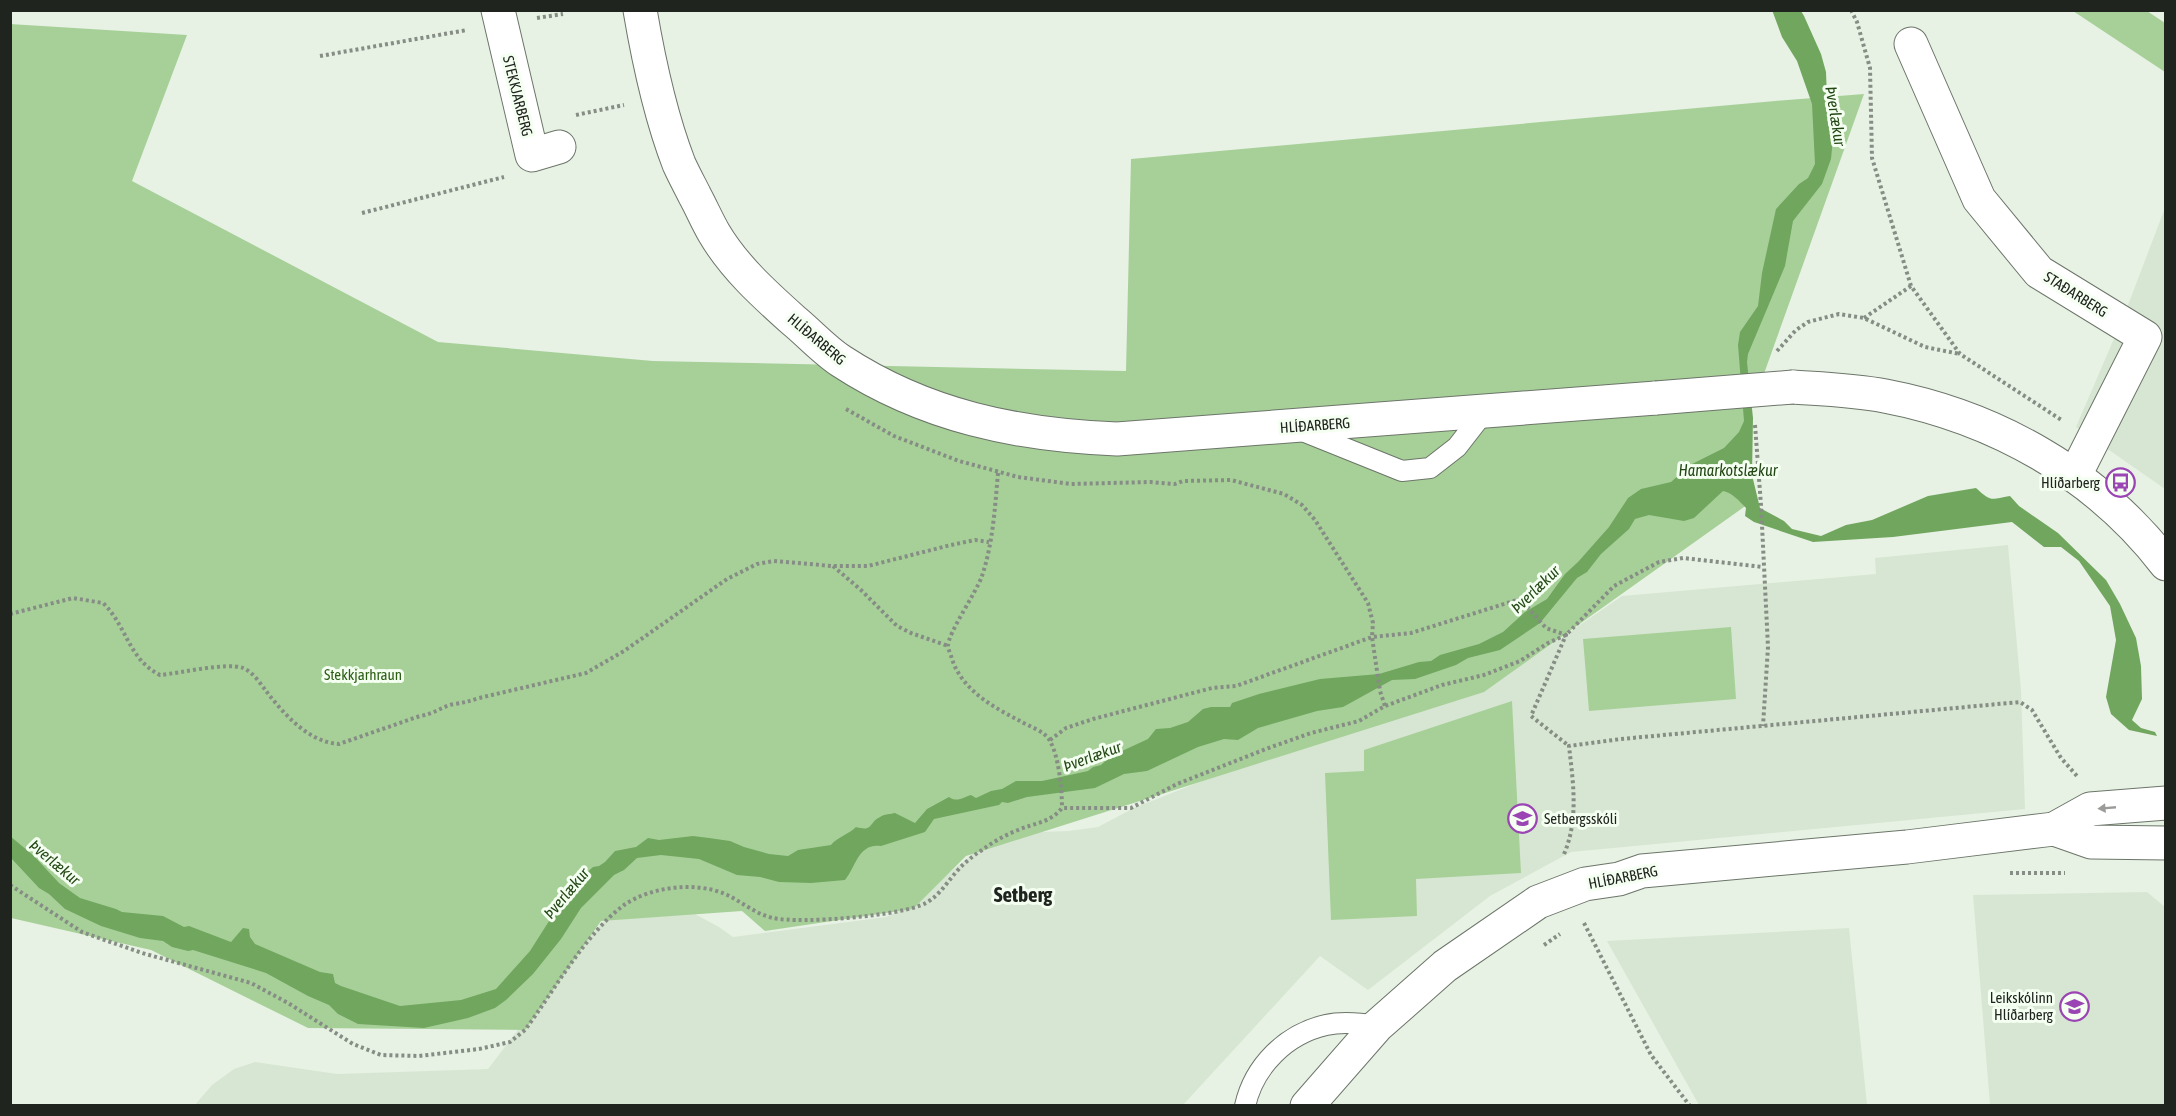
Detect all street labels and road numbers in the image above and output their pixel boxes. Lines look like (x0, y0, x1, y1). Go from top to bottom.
street label: STEKKJARBERG (500, 54, 536, 138)
street label: STAÐARBERG (2041, 268, 2111, 320)
street label: HLÍÐARBERG (785, 310, 849, 368)
street label: HLÍÐARBERG (1279, 414, 1351, 436)
street label: HLÍÐARBERG (1587, 862, 1659, 892)

